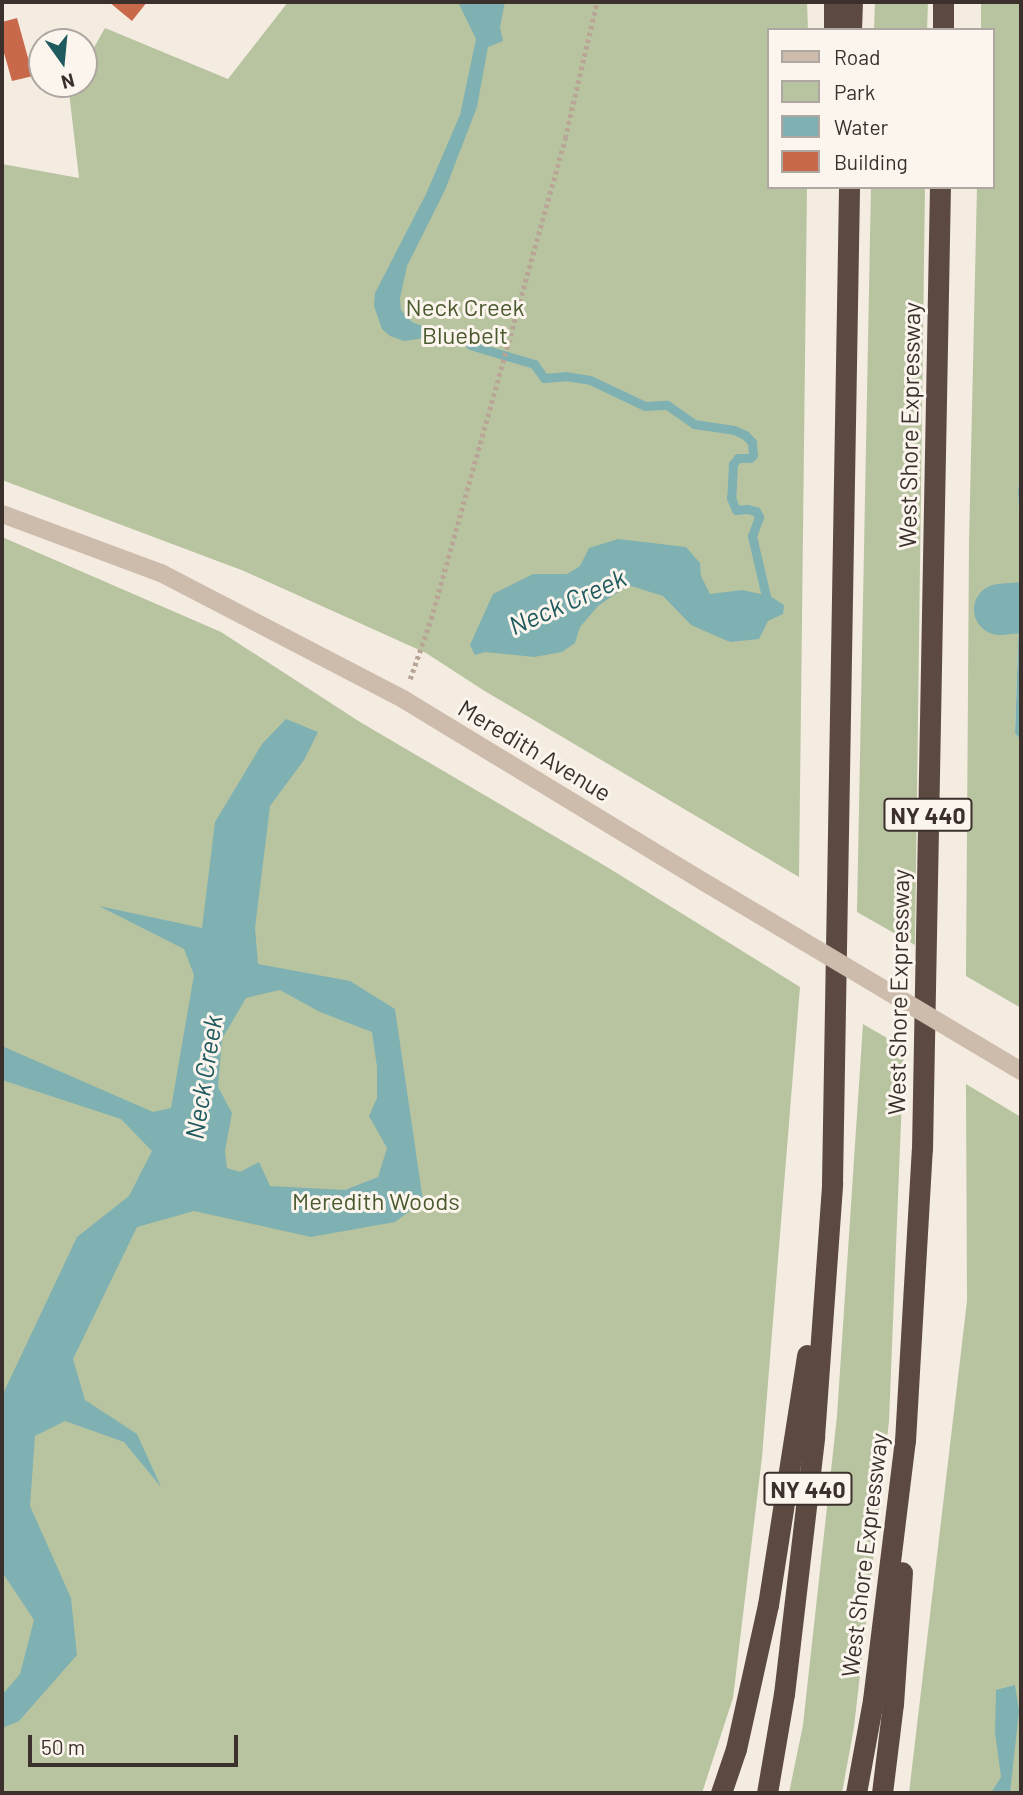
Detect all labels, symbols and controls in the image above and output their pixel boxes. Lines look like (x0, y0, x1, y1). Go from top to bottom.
north arrow (28, 28, 98, 98)
legend (768, 28, 995, 189)
text: Road (834, 44, 880, 69)
text: N (59, 69, 77, 95)
text: Park (834, 79, 875, 104)
text: Water (834, 114, 888, 139)
text: Building (834, 149, 908, 174)
park label: Neck Creek Bluebelt (405, 293, 525, 349)
street label: West Shore Expressway (892, 302, 926, 548)
water label: Neck Creek (503, 561, 631, 641)
street label: Meredith Avenue (453, 693, 617, 807)
road number: NY 440 (883, 796, 974, 834)
street label: West Shore Expressway (881, 869, 915, 1115)
water label: Neck Creek (178, 1013, 228, 1141)
park label: Meredith Woods (292, 1187, 460, 1215)
street label: West Shore Expressway (835, 1431, 893, 1679)
road number: NY 440 (762, 1470, 854, 1508)
scale bar (32, 1722, 242, 1766)
text: 50 m (41, 1734, 85, 1759)

